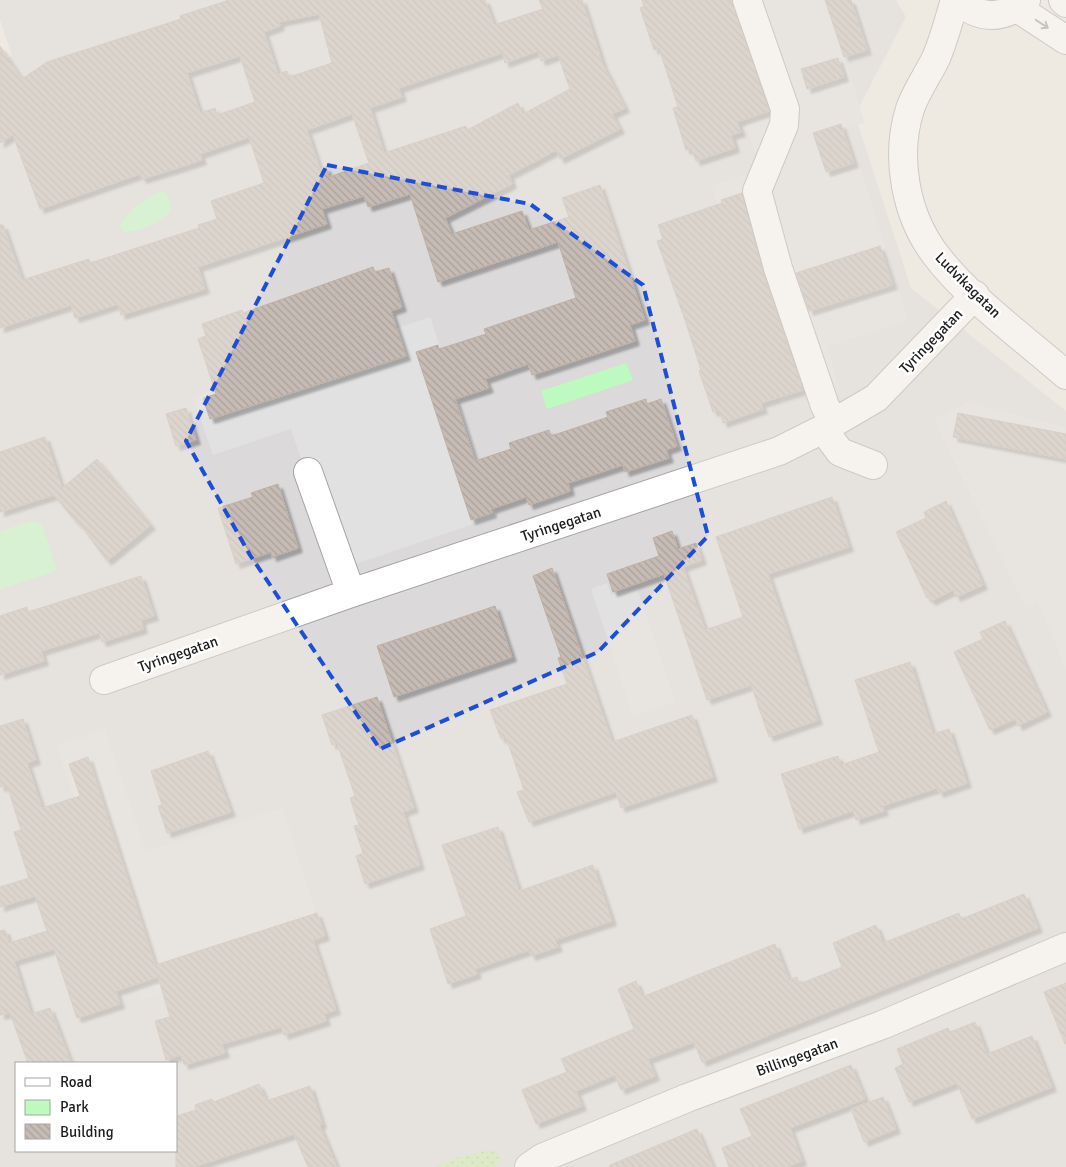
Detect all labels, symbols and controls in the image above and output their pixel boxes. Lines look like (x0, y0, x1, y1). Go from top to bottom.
one-way arrow (1034, 19, 1048, 29)
street label: Ludvikagatan (931, 248, 1005, 322)
street label: Tyringegatan (896, 305, 966, 377)
street label: Tyringegatan (519, 503, 603, 545)
street label: Tyringegatan (136, 632, 220, 676)
street label: Billingegatan (754, 1034, 840, 1080)
legend (15, 1062, 178, 1152)
text: Road (60, 1073, 92, 1091)
text: Park (60, 1098, 89, 1116)
text: Building (60, 1123, 114, 1141)

